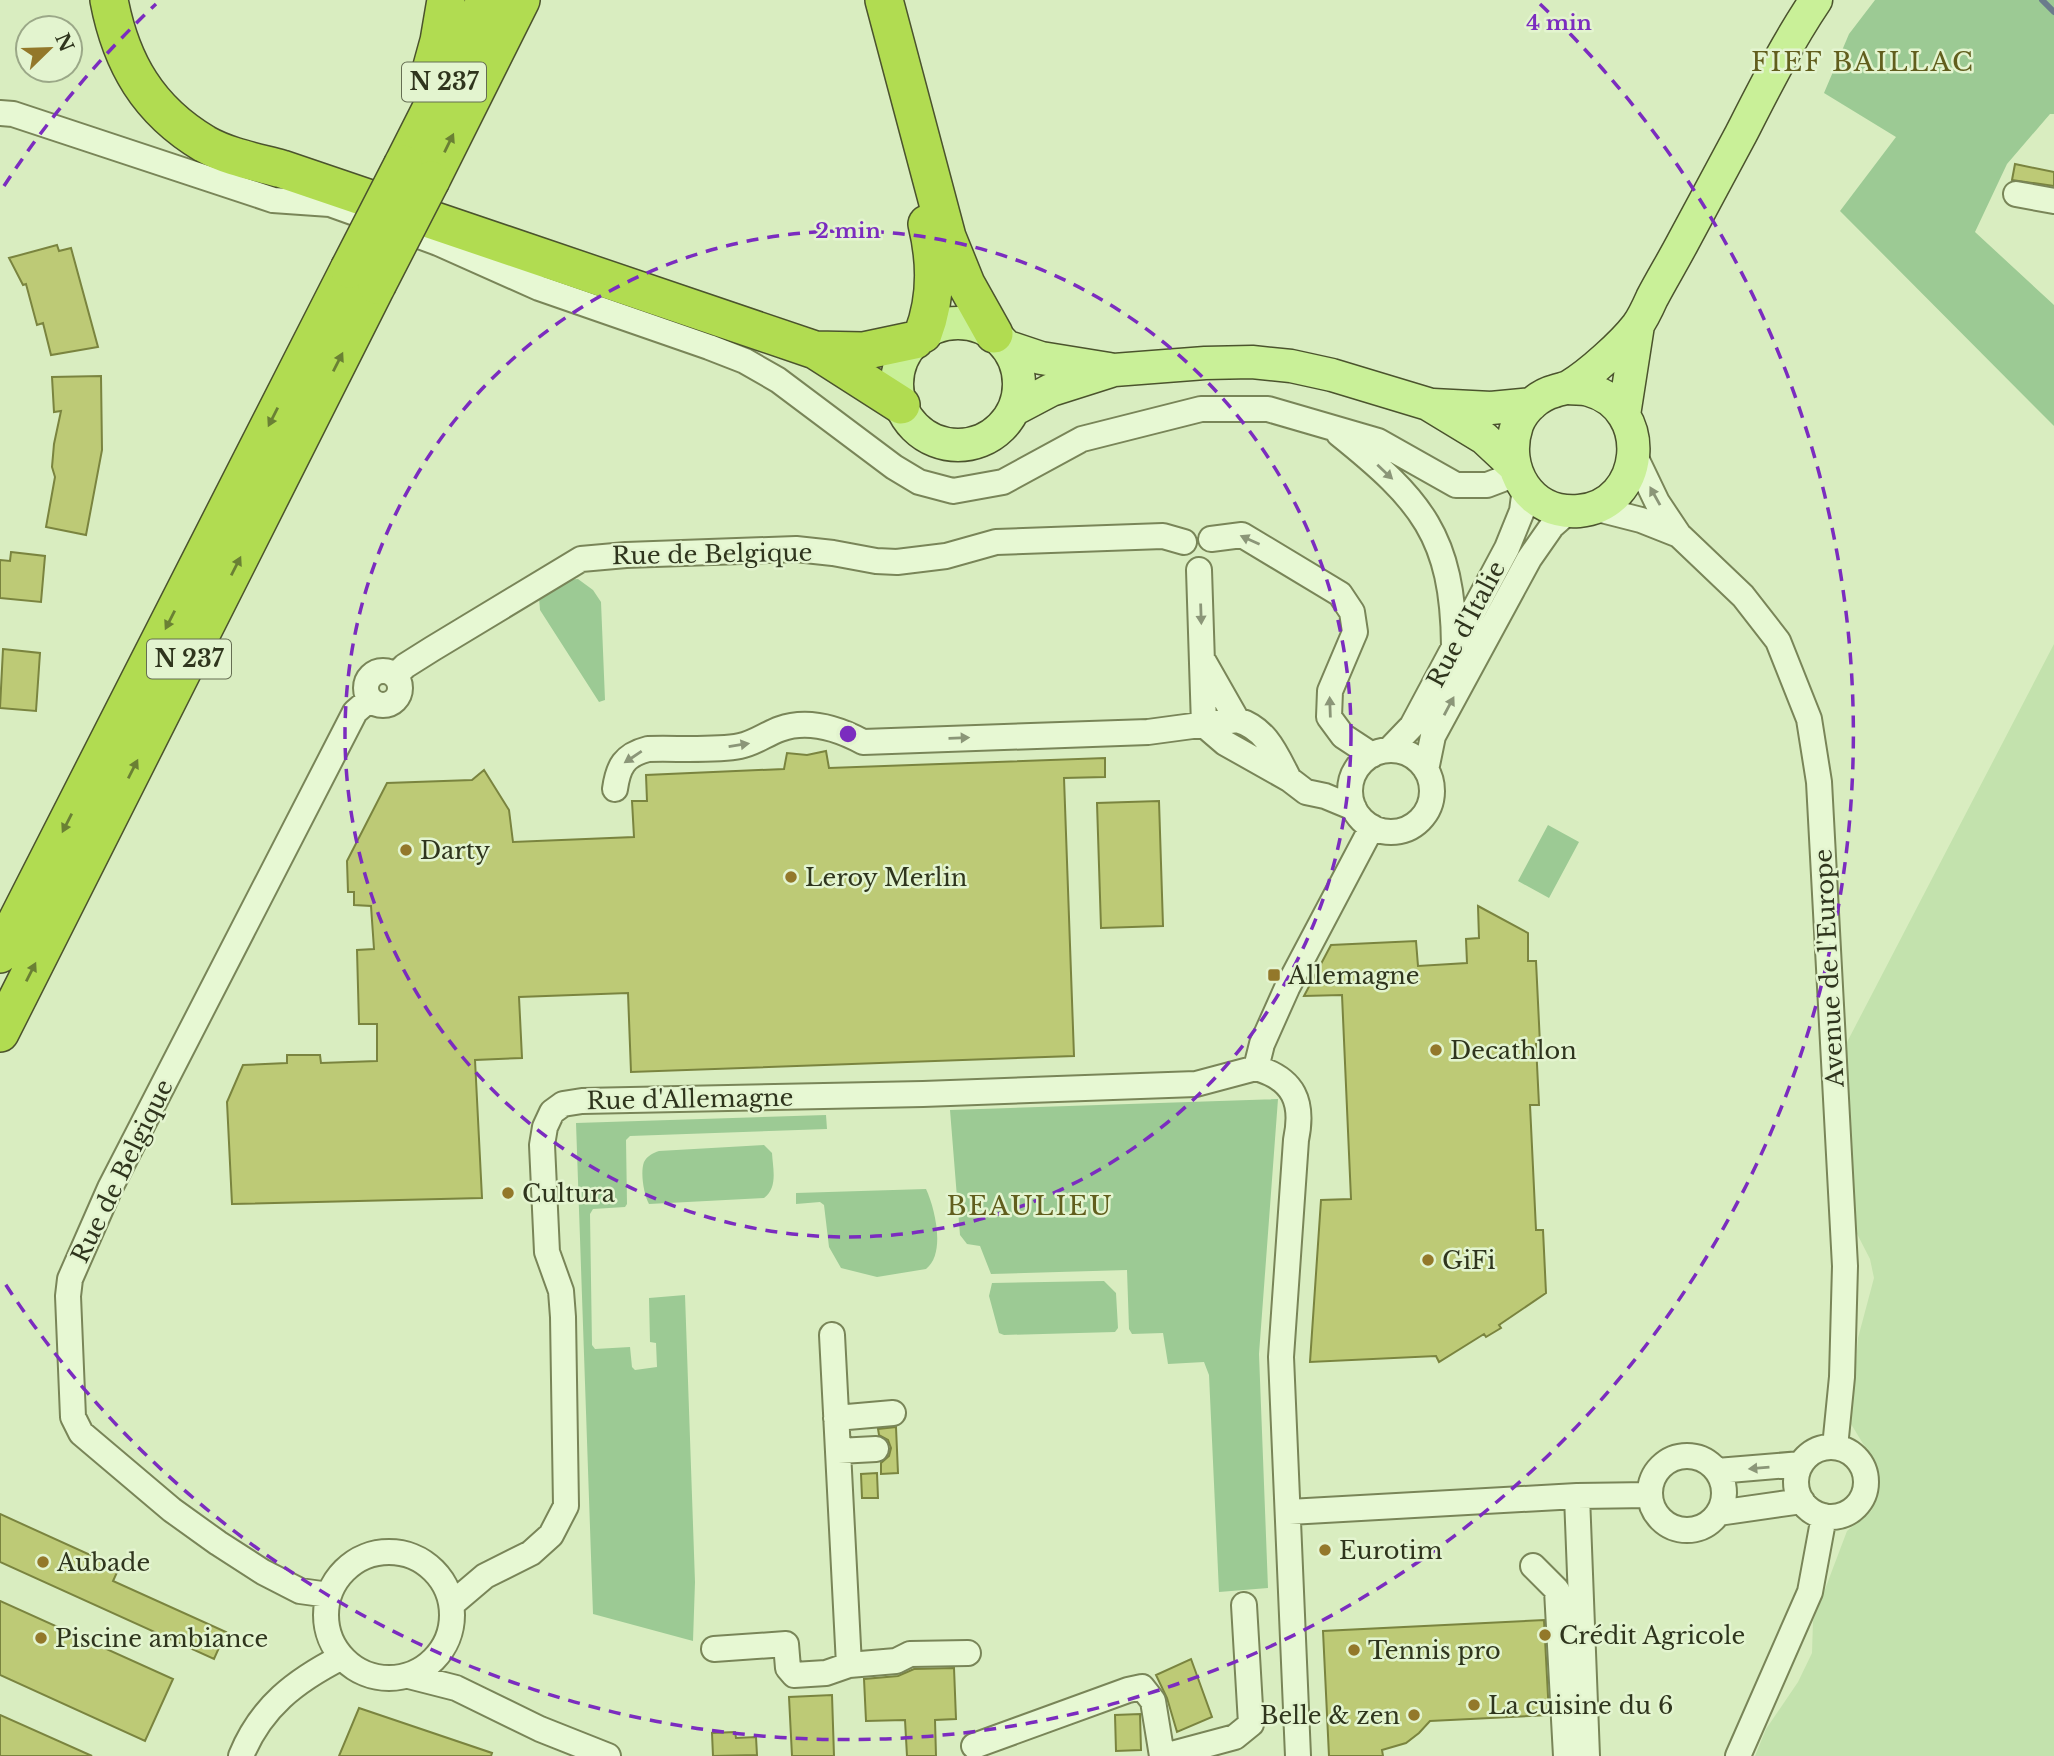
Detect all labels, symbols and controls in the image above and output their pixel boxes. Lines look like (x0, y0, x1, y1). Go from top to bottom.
text: 4 min (1526, 10, 1592, 36)
north arrow (14, 14, 84, 84)
text: N (50, 30, 78, 55)
district label: FIEF BAILLAC (1751, 46, 1975, 78)
road number: N 237 (402, 62, 486, 102)
one-way arrow (444, 133, 455, 153)
text: 2 min (815, 218, 881, 244)
one-way arrow (332, 352, 344, 372)
one-way arrow (268, 407, 279, 427)
one-way arrow (1376, 464, 1393, 480)
one-way arrow (1649, 485, 1661, 505)
one-way arrow (1240, 534, 1260, 546)
street label: Rue de Belgique (612, 538, 812, 570)
one-way arrow (230, 556, 241, 576)
street label: Rue d'Italie (1421, 556, 1511, 692)
one-way arrow (1195, 603, 1206, 625)
one-way arrow (165, 610, 176, 630)
road number: N 237 (147, 639, 231, 678)
one-way arrow (1325, 696, 1336, 718)
one-way arrow (1443, 696, 1455, 716)
centre of rings (836, 722, 860, 746)
one-way arrow (948, 733, 970, 744)
one-way arrow (728, 739, 750, 750)
one-way arrow (624, 750, 642, 764)
one-way arrow (128, 759, 139, 779)
one-way arrow (61, 813, 72, 833)
place label: Darty (420, 836, 491, 865)
marker: Darty (398, 842, 414, 858)
street label: Avenue de l'Europe (1808, 848, 1850, 1089)
place label: Leroy Merlin (805, 863, 967, 892)
marker: Leroy Merlin (783, 869, 799, 885)
place label: Allemagne (1287, 961, 1420, 990)
one-way arrow (25, 962, 36, 982)
marker: Allemagne (1266, 967, 1282, 983)
place label: Decathlon (1450, 1036, 1577, 1065)
marker: Decathlon (1428, 1042, 1444, 1058)
street label: Rue de Belgique (65, 1075, 179, 1267)
street label: Rue d'Allemagne (586, 1083, 794, 1115)
place label: Cultura (522, 1179, 616, 1208)
marker: Cultura (500, 1185, 516, 1201)
district label: BEAULIEU (946, 1190, 1114, 1222)
place label: GiFi (1442, 1246, 1495, 1275)
marker: GiFi (1420, 1252, 1436, 1268)
one-way arrow (1748, 1462, 1770, 1473)
place label: Eurotim (1339, 1536, 1443, 1565)
marker: Eurotim (1317, 1542, 1333, 1558)
place label: Aubade (56, 1548, 150, 1577)
marker: Aubade (35, 1554, 51, 1570)
place label: Crédit Agricole (1559, 1621, 1745, 1650)
place label: Piscine ambiance (55, 1624, 268, 1653)
marker: Crédit Agricole (1537, 1627, 1553, 1643)
marker: Piscine ambiance (33, 1630, 49, 1646)
place label: Tennis pro (1368, 1636, 1501, 1665)
marker: Tennis pro (1346, 1642, 1362, 1658)
place label: La cuisine du 6 (1488, 1691, 1673, 1720)
marker: La cuisine du 6 (1466, 1697, 1482, 1713)
place label: Belle & zen (1260, 1701, 1400, 1730)
marker: Belle & zen (1406, 1707, 1422, 1723)

